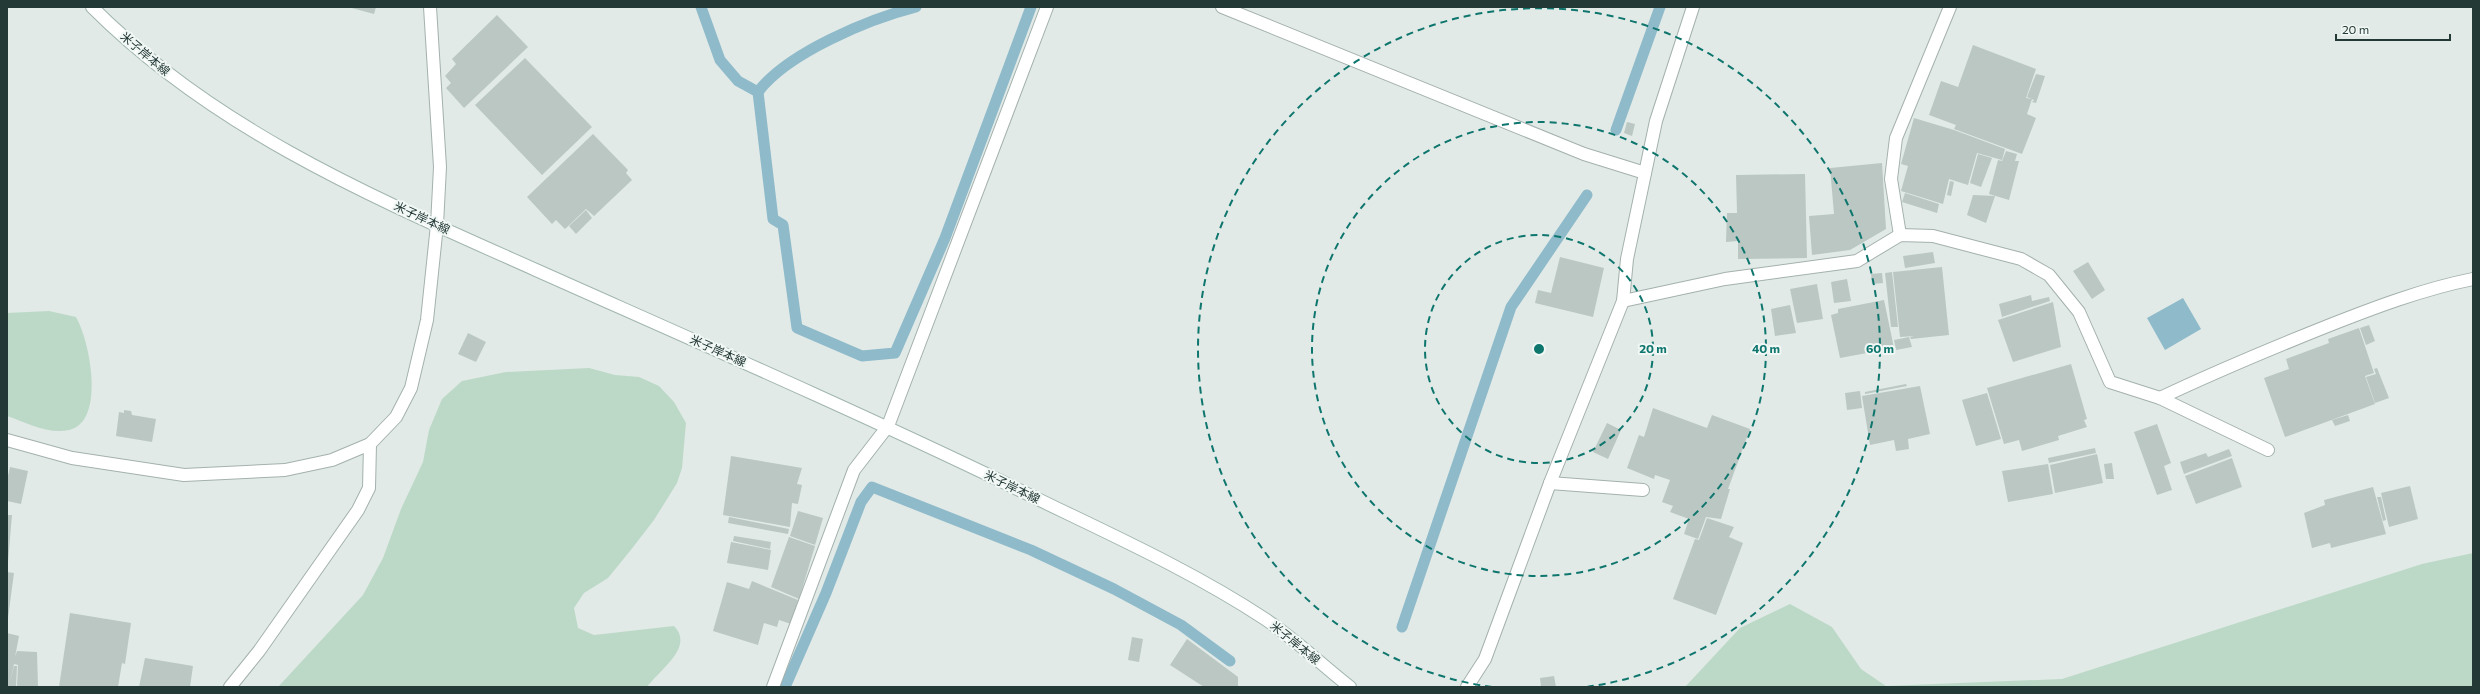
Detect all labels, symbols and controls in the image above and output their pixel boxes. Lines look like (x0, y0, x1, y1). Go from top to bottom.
scale bar (2336, 16, 2450, 42)
text: 20 m (2342, 22, 2369, 36)
street label: 米子岸本線 (118, 29, 173, 78)
street label: 米子岸本線 (392, 198, 453, 236)
street label: 米子岸本線 (688, 331, 749, 369)
text: 20 m (1639, 341, 1667, 355)
text: 40 m (1752, 341, 1780, 355)
text: 60 m (1866, 341, 1894, 355)
centre of rings (1532, 342, 1546, 356)
street label: 米子岸本線 (982, 467, 1042, 506)
street label: 米子岸本線 (1268, 618, 1323, 667)

